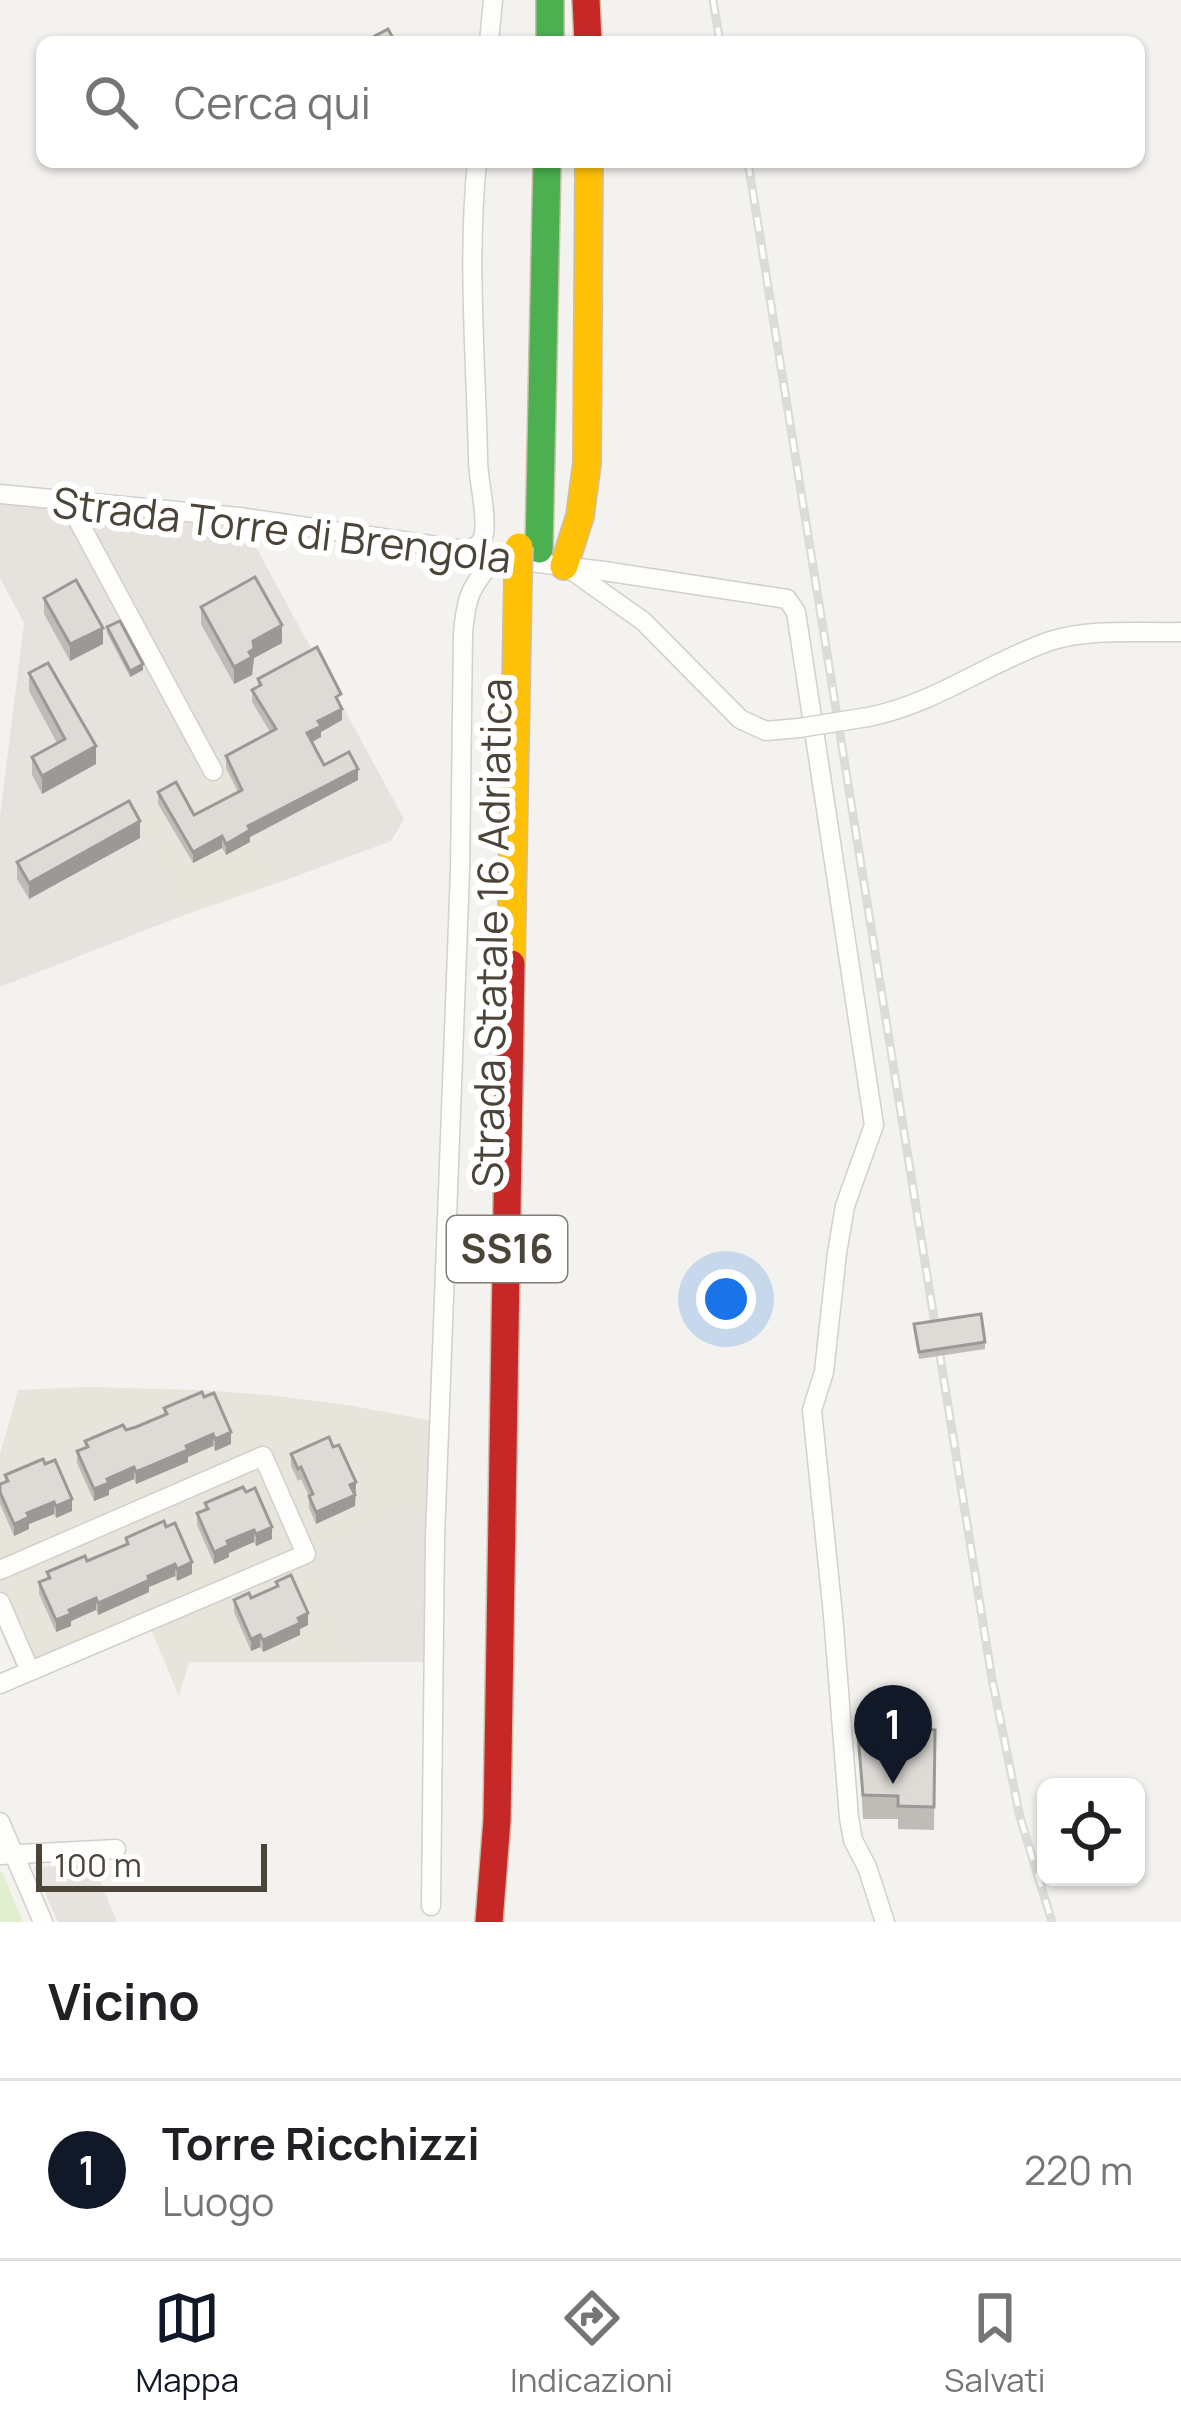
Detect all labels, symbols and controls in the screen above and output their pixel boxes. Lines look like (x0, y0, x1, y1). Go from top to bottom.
search box (36, 36, 1145, 168)
icon: search (78, 69, 144, 135)
text: Cerca qui (174, 71, 371, 133)
street label: Strada Torre di Brengola (50, 472, 515, 586)
street label: Strada Statale 16 Adriatica (458, 678, 524, 1188)
road number: SS16 (447, 1216, 567, 1282)
your location (696, 1269, 756, 1329)
pin: 1 (854, 1685, 932, 1784)
map controls (1037, 1778, 1145, 1886)
button: locate (1037, 1778, 1145, 1886)
scale bar (36, 1838, 267, 1891)
text: 100 m (54, 1842, 142, 1887)
text: Vicino (48, 1966, 200, 2035)
text: Torre Ricchizzi (162, 2112, 480, 2174)
text: 1 (78, 2143, 96, 2197)
text: 220 m (1024, 2143, 1133, 2197)
text: Luogo (162, 2174, 274, 2228)
tab: Mappa (136, 2285, 239, 2402)
tab: Indicazioni (510, 2285, 673, 2402)
tab: Salvati (944, 2285, 1045, 2402)

